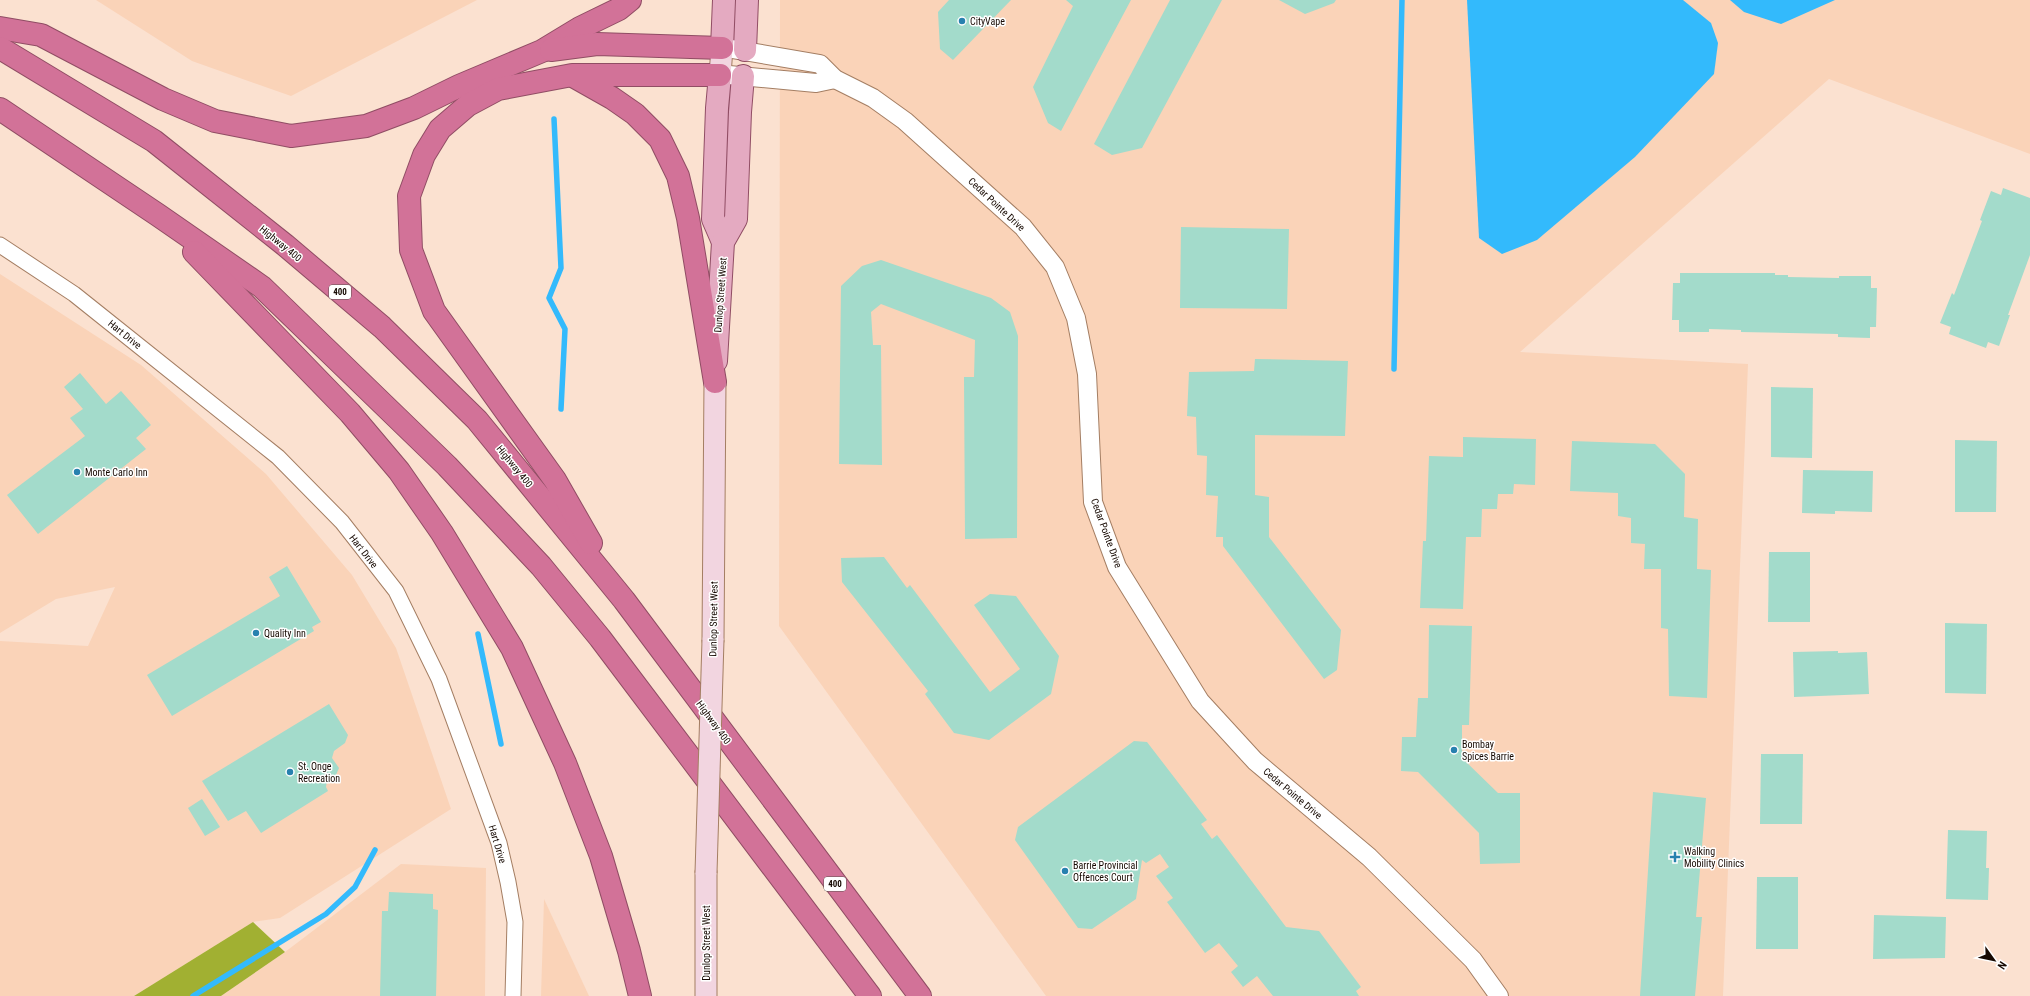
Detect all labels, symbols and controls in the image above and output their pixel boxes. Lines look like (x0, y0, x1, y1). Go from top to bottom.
marker: CityVape (957, 16, 967, 26)
place label: CityVape (970, 16, 1005, 27)
street label: Cedar Pointe Drive (966, 175, 1027, 233)
street label: Highway 400 (258, 223, 304, 264)
street label: Dunlop Street West (712, 257, 729, 333)
road number: 400 (329, 285, 351, 299)
street label: Hart Drive (106, 318, 144, 351)
street label: Highway 400 (494, 443, 535, 490)
marker: Monte Carlo Inn (72, 467, 82, 477)
place label: Monte Carlo Inn (85, 467, 148, 478)
street label: Cedar Pointe Drive (1089, 497, 1124, 570)
street label: Hart Drive (347, 532, 380, 570)
street label: Dunlop Street West (707, 581, 720, 657)
marker: Quality Inn (251, 628, 261, 638)
place label: Quality Inn (264, 628, 306, 639)
street label: Highway 400 (694, 699, 733, 746)
place label: Bombay Spices Barrie (1462, 739, 1514, 762)
marker: Bombay Spices Barrie (1449, 745, 1459, 755)
place label: St. Onge Recreation (298, 761, 340, 784)
street label: Cedar Pointe Drive (1261, 766, 1324, 821)
marker: St. Onge Recreation (285, 767, 295, 777)
street label: Hart Drive (486, 824, 509, 865)
place label: Walking Mobility Clinics (1684, 846, 1745, 869)
marker: Walking Mobility Clinics (1669, 851, 1681, 863)
place label: Barrie Provincial Offences Court (1073, 860, 1137, 883)
marker: Barrie Provincial Offences Court (1060, 866, 1070, 876)
road number: 400 (824, 877, 846, 891)
street label: Dunlop Street West (701, 905, 712, 981)
north arrow (1974, 940, 2014, 980)
text: N (1995, 959, 2009, 972)

